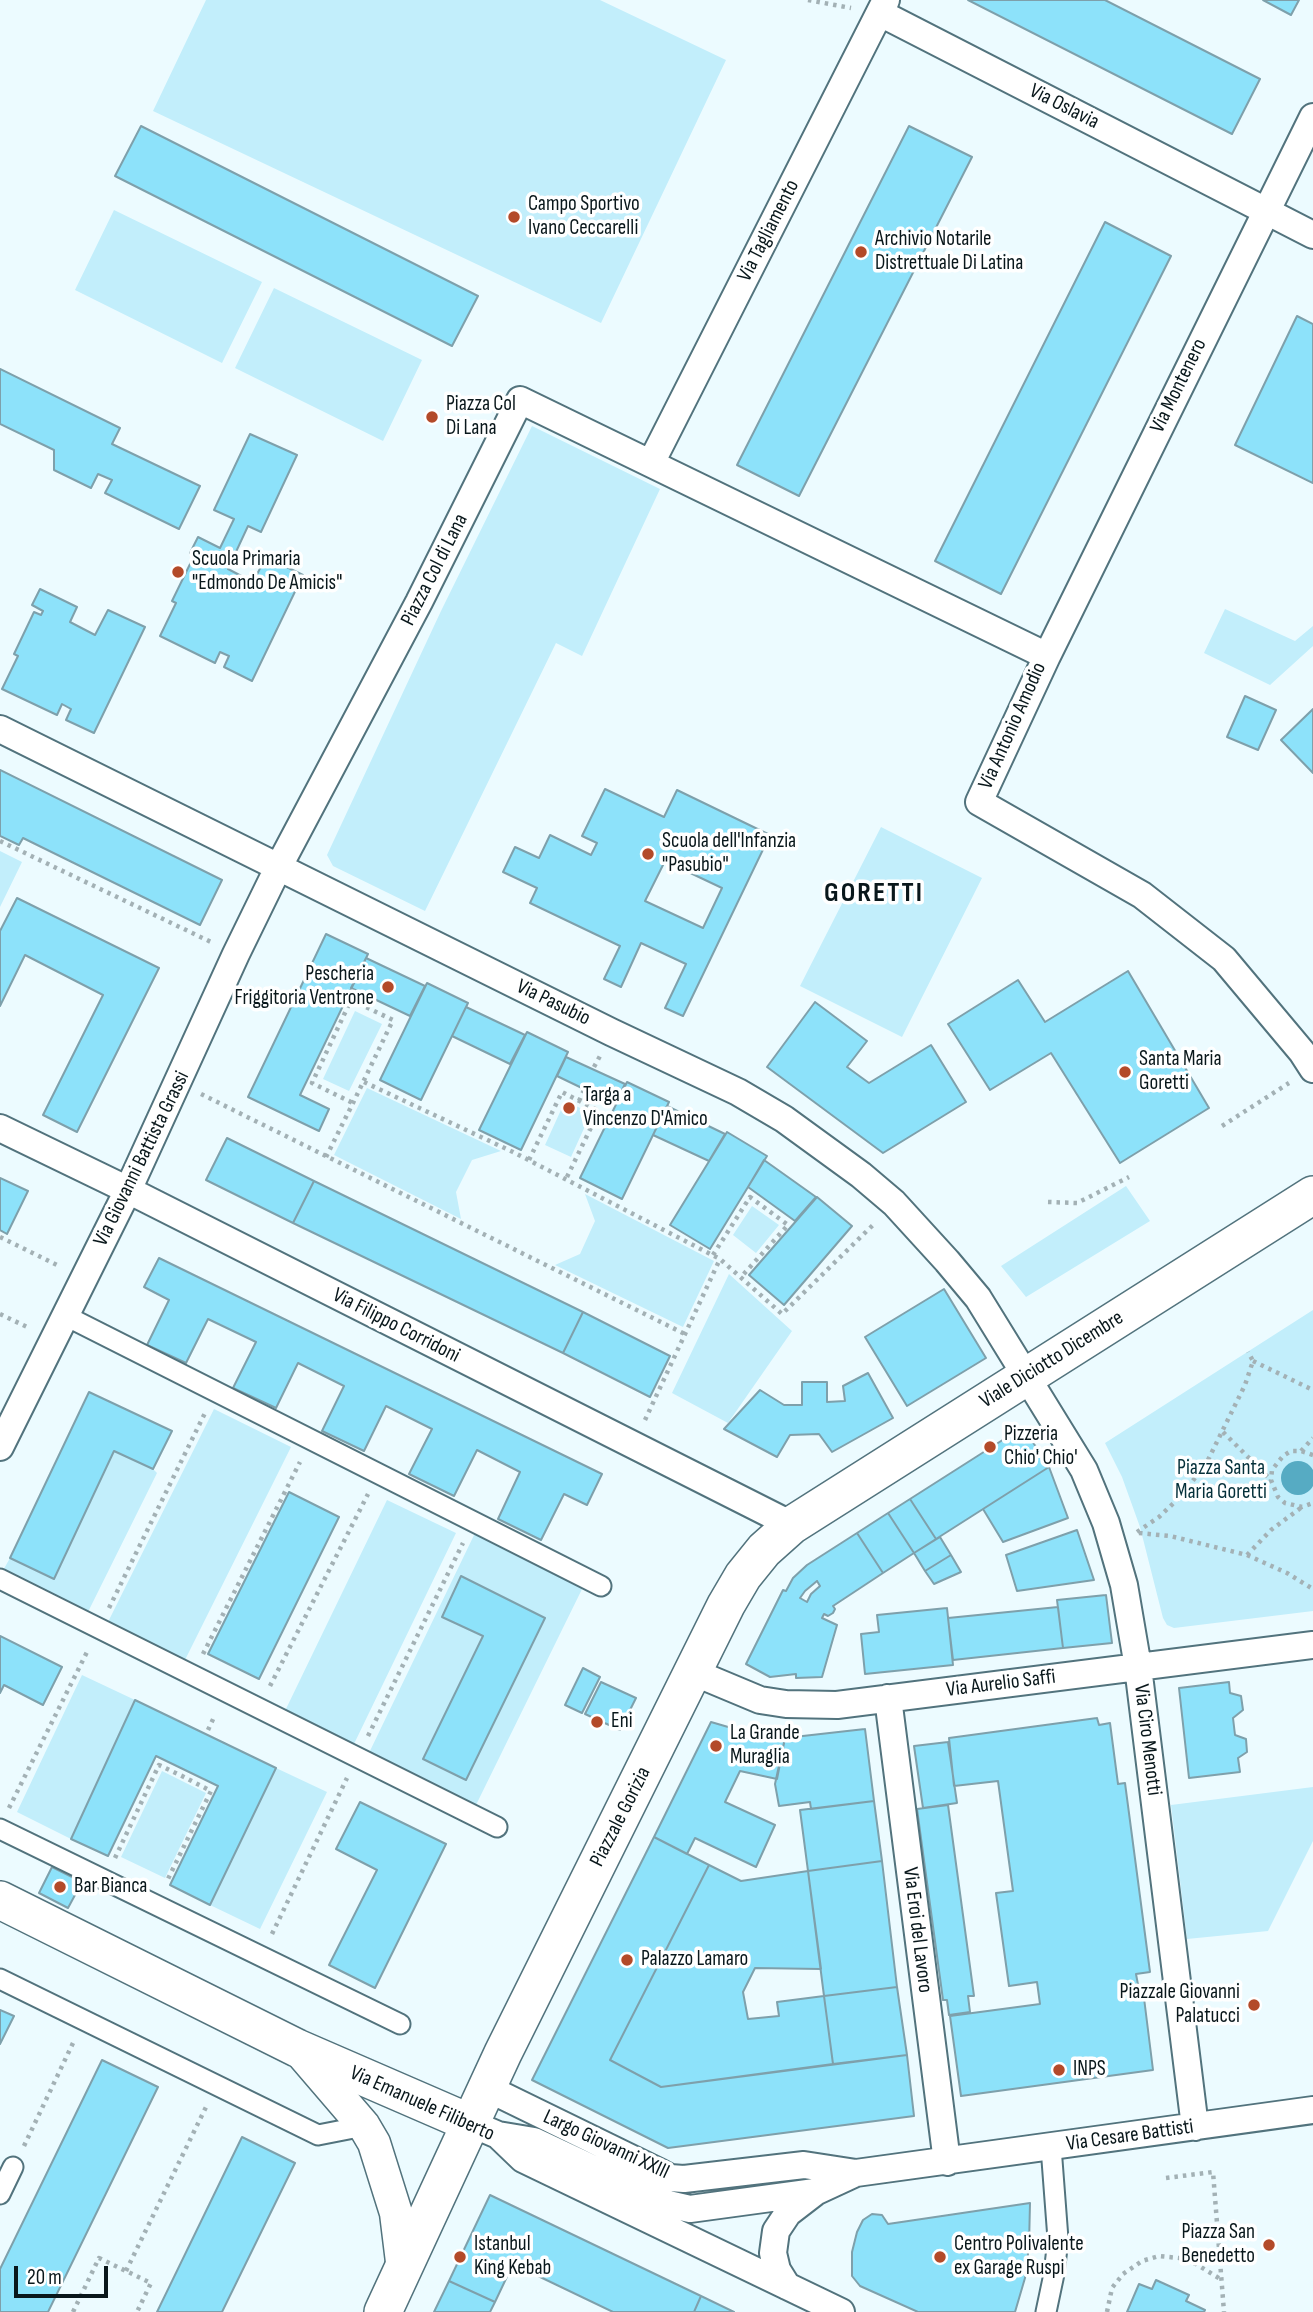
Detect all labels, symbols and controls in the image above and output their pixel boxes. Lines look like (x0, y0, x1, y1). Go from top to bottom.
street label: Via Oslavia (1025, 79, 1103, 135)
street label: Via Tagliamento (733, 176, 805, 286)
place label: Campo Sportivo Ivano Ceccarelli (528, 192, 640, 242)
marker: Campo Sportivo Ivano Ceccarelli (506, 209, 522, 225)
place label: Archivio Notarile Distrettuale Di Latina (875, 227, 1023, 277)
marker: Archivio Notarile Distrettuale Di Latina (853, 244, 869, 260)
street label: Via Montenero (1145, 335, 1213, 437)
place label: Piazza Col Di Lana (446, 392, 516, 442)
marker: Piazza Col Di Lana (424, 409, 440, 425)
street label: Piazza Col di Lana (396, 510, 474, 630)
place label: Scuola Primaria "Edmondo De Amicis" (192, 547, 342, 597)
marker: Scuola Primaria "Edmondo De Amicis" (170, 564, 186, 580)
street label: Via Antonio Amodio (974, 659, 1052, 793)
place label: Scuola dell'Infanzia "Pasubio" (662, 829, 796, 879)
marker: Scuola dell'Infanzia "Pasubio" (640, 846, 656, 862)
district label: GORETTI (825, 877, 923, 911)
place label: Pescheria Friggitoria Ventrone (235, 962, 374, 1012)
street label: Via Pasubio (512, 974, 594, 1032)
marker: Pescheria Friggitoria Ventrone (380, 979, 396, 995)
place label: Santa Maria Goretti (1139, 1047, 1222, 1097)
marker: Santa Maria Goretti (1117, 1064, 1133, 1080)
street label: Via Giovanni Battista Grassi (89, 1067, 195, 1251)
place label: Targa a Vincenzo D'Amico (583, 1083, 708, 1133)
marker: Targa a Vincenzo D'Amico (561, 1100, 577, 1116)
street label: Via Filippo Corridoni (328, 1283, 464, 1369)
street label: Viale Diciotto Dicembre (976, 1306, 1128, 1414)
place label: Pizzeria Chio' Chio' (1004, 1422, 1078, 1472)
marker: Pizzeria Chio' Chio' (982, 1439, 998, 1455)
park label: Piazza Santa Maria Goretti (1175, 1456, 1267, 1506)
street label: Via Aurelio Saffi (945, 1665, 1057, 1703)
street label: Via Ciro Menotti (1128, 1683, 1166, 1797)
place label: Eni (611, 1709, 633, 1735)
marker: Eni (589, 1714, 605, 1730)
place label: La Grande Muraglia (730, 1721, 800, 1771)
marker: La Grande Muraglia (708, 1738, 724, 1754)
street label: Piazzale Gorizia (585, 1763, 657, 1871)
street label: Via Eroi del Lavoro (897, 1866, 937, 1994)
place label: Bar Bianca (74, 1874, 147, 1900)
marker: Bar Bianca (52, 1879, 68, 1895)
place label: Palazzo Lamaro (641, 1947, 748, 1973)
marker: Palazzo Lamaro (619, 1952, 635, 1968)
place label: Piazzale Giovanni Palatucci (1120, 1980, 1240, 2030)
marker: Piazzale Giovanni Palatucci (1246, 1997, 1262, 2013)
place label: INPS (1073, 2057, 1106, 2083)
street label: Via Emanuele Filiberto (346, 2061, 498, 2147)
marker: INPS (1051, 2062, 1067, 2078)
street label: Largo Giovanni XXIII (539, 2105, 673, 2185)
street label: Via Cesare Battisti (1065, 2115, 1195, 2157)
place label: Piazza San Benedetto (1181, 2220, 1255, 2270)
place label: Istanbul King Kebab (474, 2232, 551, 2282)
place label: Centro Polivalente ex Garage Ruspi (954, 2232, 1084, 2282)
marker: Piazza San Benedetto (1261, 2237, 1277, 2253)
marker: Istanbul King Kebab (452, 2249, 468, 2265)
marker: Centro Polivalente ex Garage Ruspi (932, 2249, 948, 2265)
scale bar (18, 2252, 112, 2296)
text: 20 m (27, 2265, 62, 2290)

